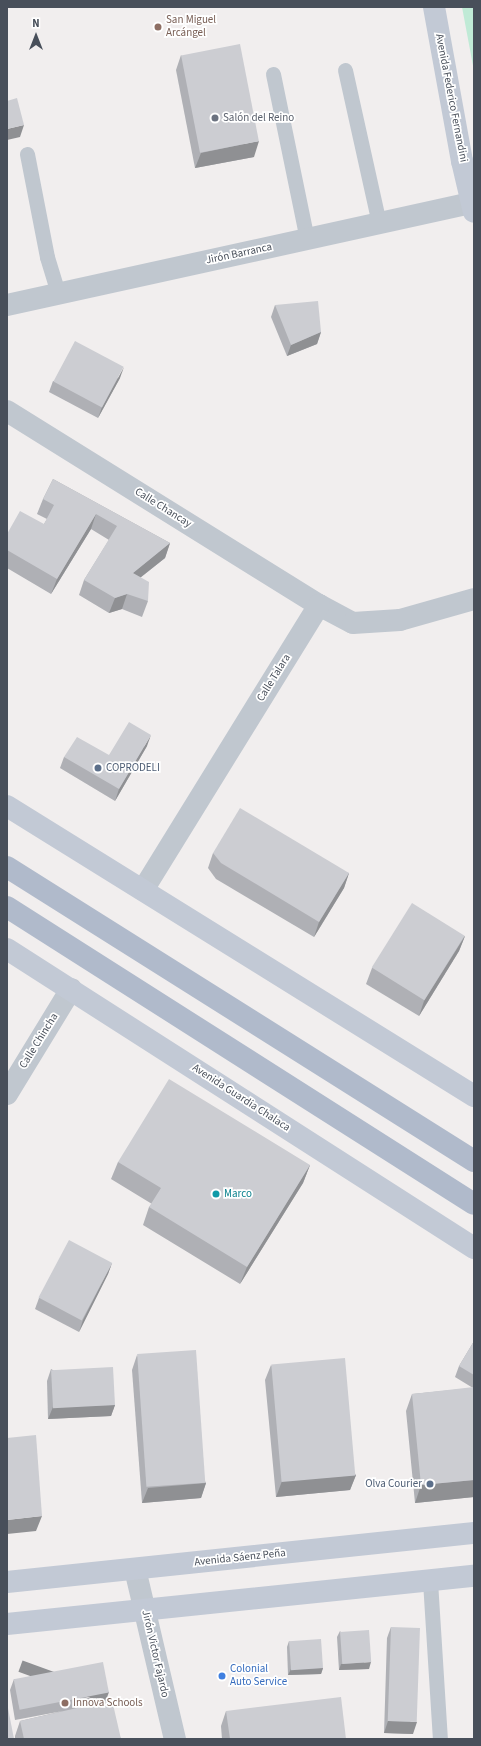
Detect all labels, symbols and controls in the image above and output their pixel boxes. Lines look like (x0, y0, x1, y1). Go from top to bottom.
place label: San Miguel Arcángel (166, 14, 216, 40)
north arrow (16, 16, 56, 56)
text: N (32, 16, 40, 31)
marker: San Miguel Arcángel (153, 22, 163, 32)
street label: Avenida Federico Fernandini (432, 33, 470, 163)
place label: Salón del Reino (223, 111, 294, 125)
marker: Salón del Reino (210, 113, 220, 123)
street label: Jirón Barranca (205, 241, 273, 267)
street label: Calle Chancay (132, 485, 194, 531)
street label: Calle Talara (254, 652, 294, 704)
place label: COPRODELI (106, 761, 160, 775)
marker: COPRODELI (93, 763, 103, 773)
street label: Calle Chincha (17, 1011, 61, 1071)
street label: Avenida Guardia Chalaca (190, 1061, 292, 1135)
place label: Marco (224, 1187, 252, 1201)
marker: Marco (211, 1189, 221, 1199)
place label: Olva Courier (365, 1477, 422, 1491)
marker: Olva Courier (425, 1479, 435, 1489)
street label: Avenida Sáenz Peña (194, 1547, 286, 1569)
street label: Jirón Victor Fajardo (139, 1609, 171, 1699)
place label: Colonial Auto Service (230, 1663, 287, 1689)
marker: Colonial Auto Service (217, 1671, 227, 1681)
place label: Innova Schools (73, 1696, 143, 1710)
marker: Innova Schools (60, 1698, 70, 1708)

